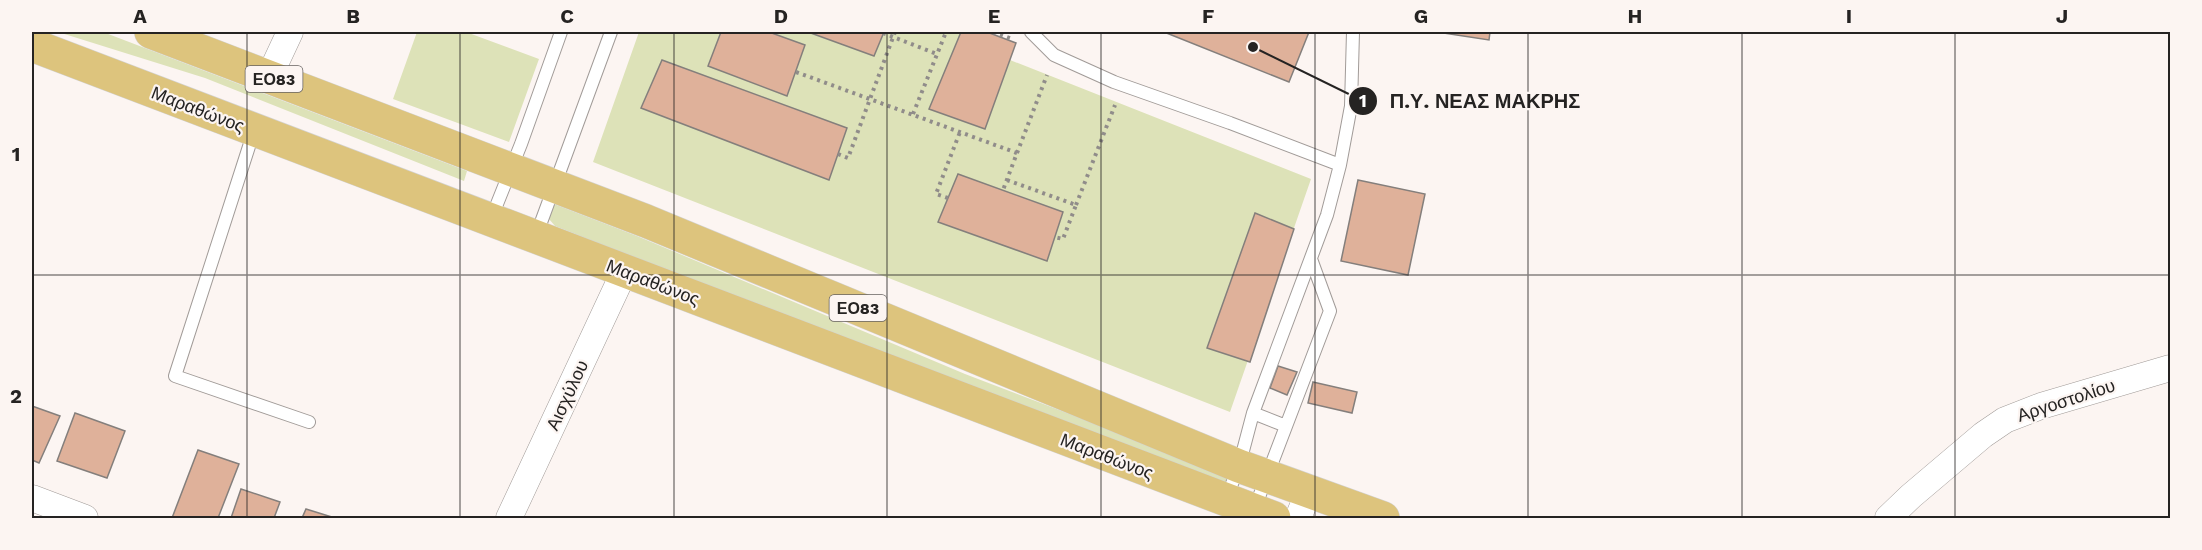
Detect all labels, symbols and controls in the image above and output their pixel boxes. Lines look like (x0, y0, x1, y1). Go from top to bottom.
text: A (133, 4, 147, 28)
text: B (346, 4, 360, 28)
text: C (560, 4, 574, 28)
text: D (774, 4, 788, 28)
text: E (988, 4, 1000, 28)
text: F (1202, 4, 1214, 28)
text: G (1414, 4, 1428, 28)
text: H (1628, 4, 1642, 28)
text: I (1846, 4, 1852, 28)
text: J (2056, 4, 2068, 28)
road number: ΕΟ83 (246, 66, 302, 92)
street label: Μαραθώνος (149, 82, 248, 136)
callout: Π.Υ. ΝΕΑΣ ΜΑΚΡΗΣ (1348, 82, 1592, 120)
text: Π.Υ. ΝΕΑΣ ΜΑΚΡΗΣ (1390, 89, 1580, 113)
text: 1 (1359, 90, 1367, 111)
text: 1 (12, 142, 20, 166)
street label: Μαραθώνος (604, 255, 703, 309)
road number: ΕΟ83 (830, 295, 886, 321)
street label: Αισχύλου (542, 357, 592, 433)
street label: Αργοστολίου (2014, 374, 2118, 426)
text: 2 (10, 384, 22, 408)
street label: Μαραθώνος (1058, 429, 1157, 483)

